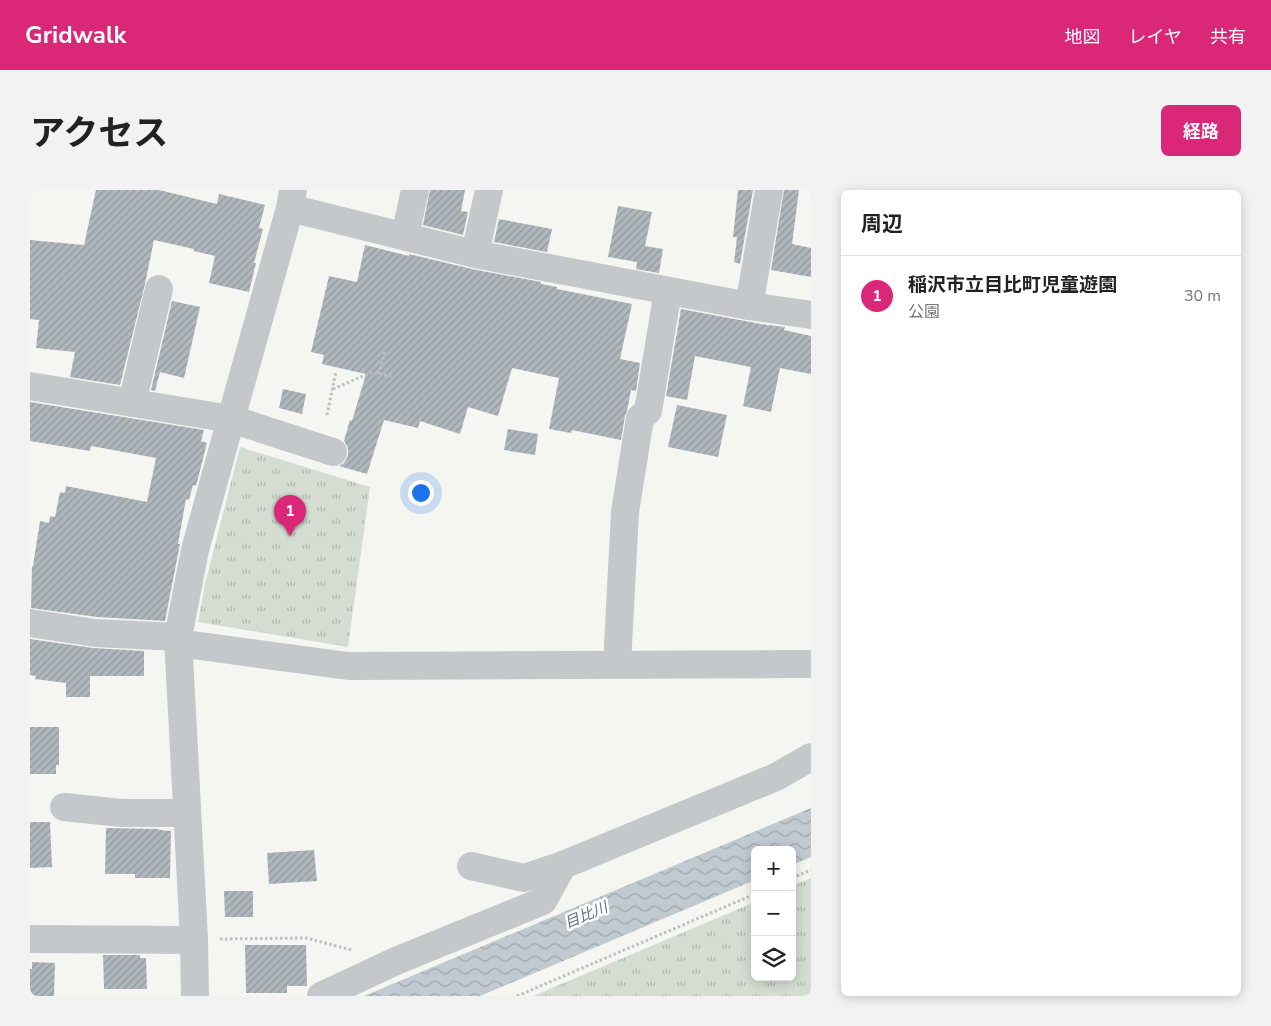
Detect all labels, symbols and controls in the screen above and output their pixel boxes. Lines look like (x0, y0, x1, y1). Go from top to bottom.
text: Gridwalk (25, 19, 126, 51)
text: 地図 (1065, 25, 1101, 49)
text: レイヤ (1129, 25, 1182, 49)
text: 共有 (1210, 25, 1246, 49)
button: 経路 (1161, 105, 1241, 156)
text: アクセス (30, 110, 168, 157)
text: 周辺 (861, 210, 903, 238)
text: 稲沢市立目比町児童遊園 (908, 272, 1117, 298)
text: 1 (872, 285, 882, 307)
text: 30 m (1184, 285, 1221, 307)
text: 公園 (908, 301, 940, 323)
your location (408, 480, 434, 506)
pin: 1 (274, 495, 306, 536)
map controls (751, 846, 796, 981)
button: + (751, 846, 796, 891)
button: − (751, 891, 796, 936)
water label: 目比川 (561, 896, 612, 933)
button: layers (751, 936, 796, 981)

